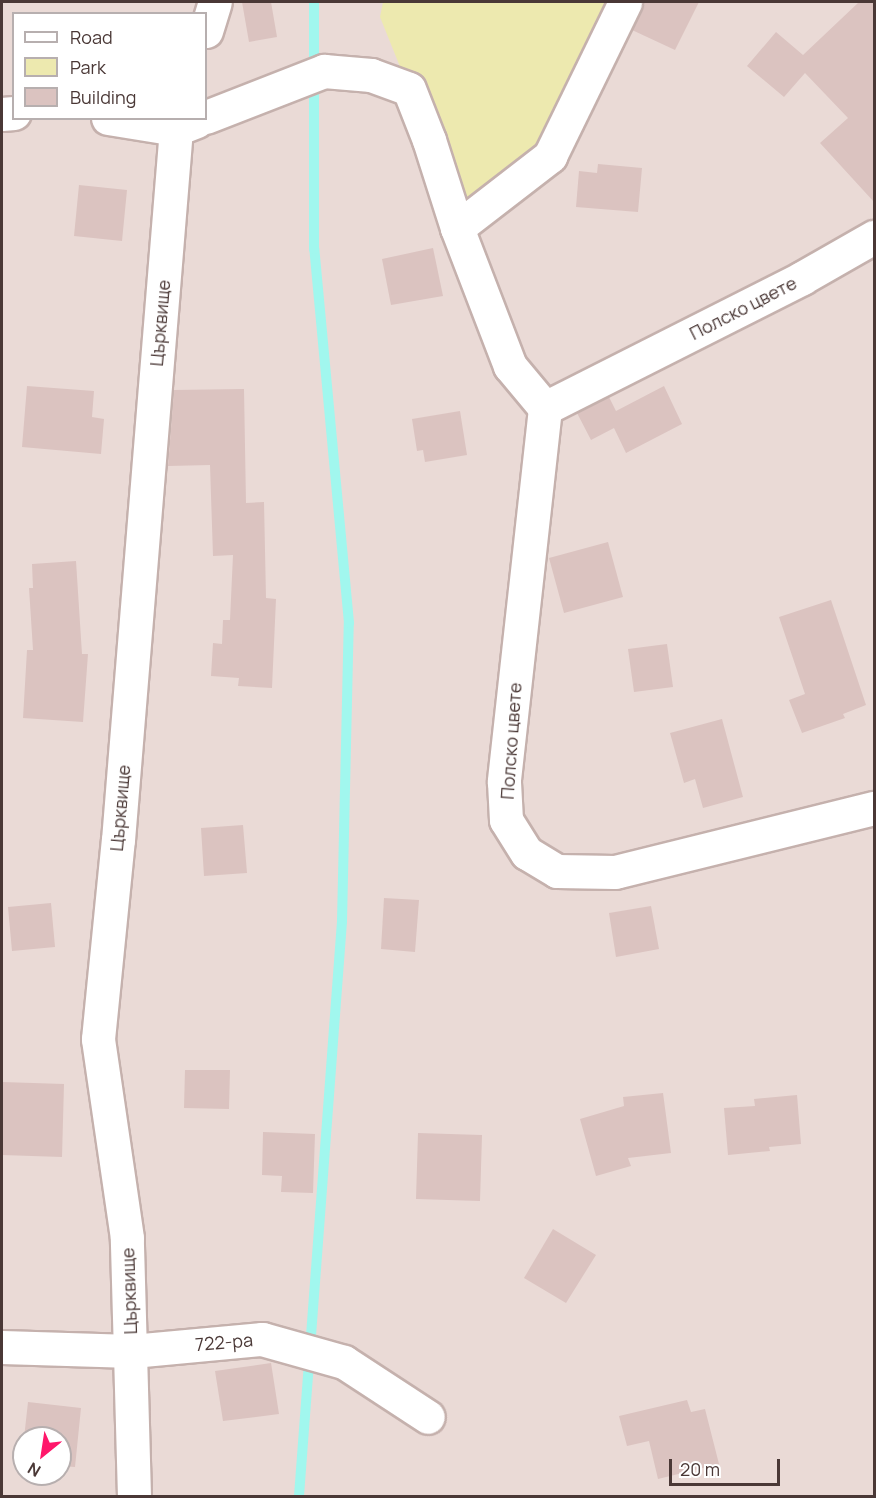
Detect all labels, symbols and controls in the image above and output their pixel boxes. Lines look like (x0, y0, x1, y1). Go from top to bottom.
legend (12, 12, 207, 120)
text: Road (70, 25, 113, 49)
text: Park (70, 55, 106, 79)
text: Building (70, 85, 136, 109)
street label: Полско цвете (686, 272, 800, 344)
street label: Църквище (145, 279, 175, 367)
street label: Полско цвете (496, 682, 526, 800)
street label: Църквище (105, 764, 135, 852)
street label: Църквище (117, 1247, 141, 1335)
street label: 722-ра (194, 1329, 254, 1355)
north arrow (12, 1426, 72, 1486)
scale bar (672, 1447, 783, 1485)
text: N (24, 1457, 44, 1482)
text: 20 m (680, 1457, 720, 1481)

